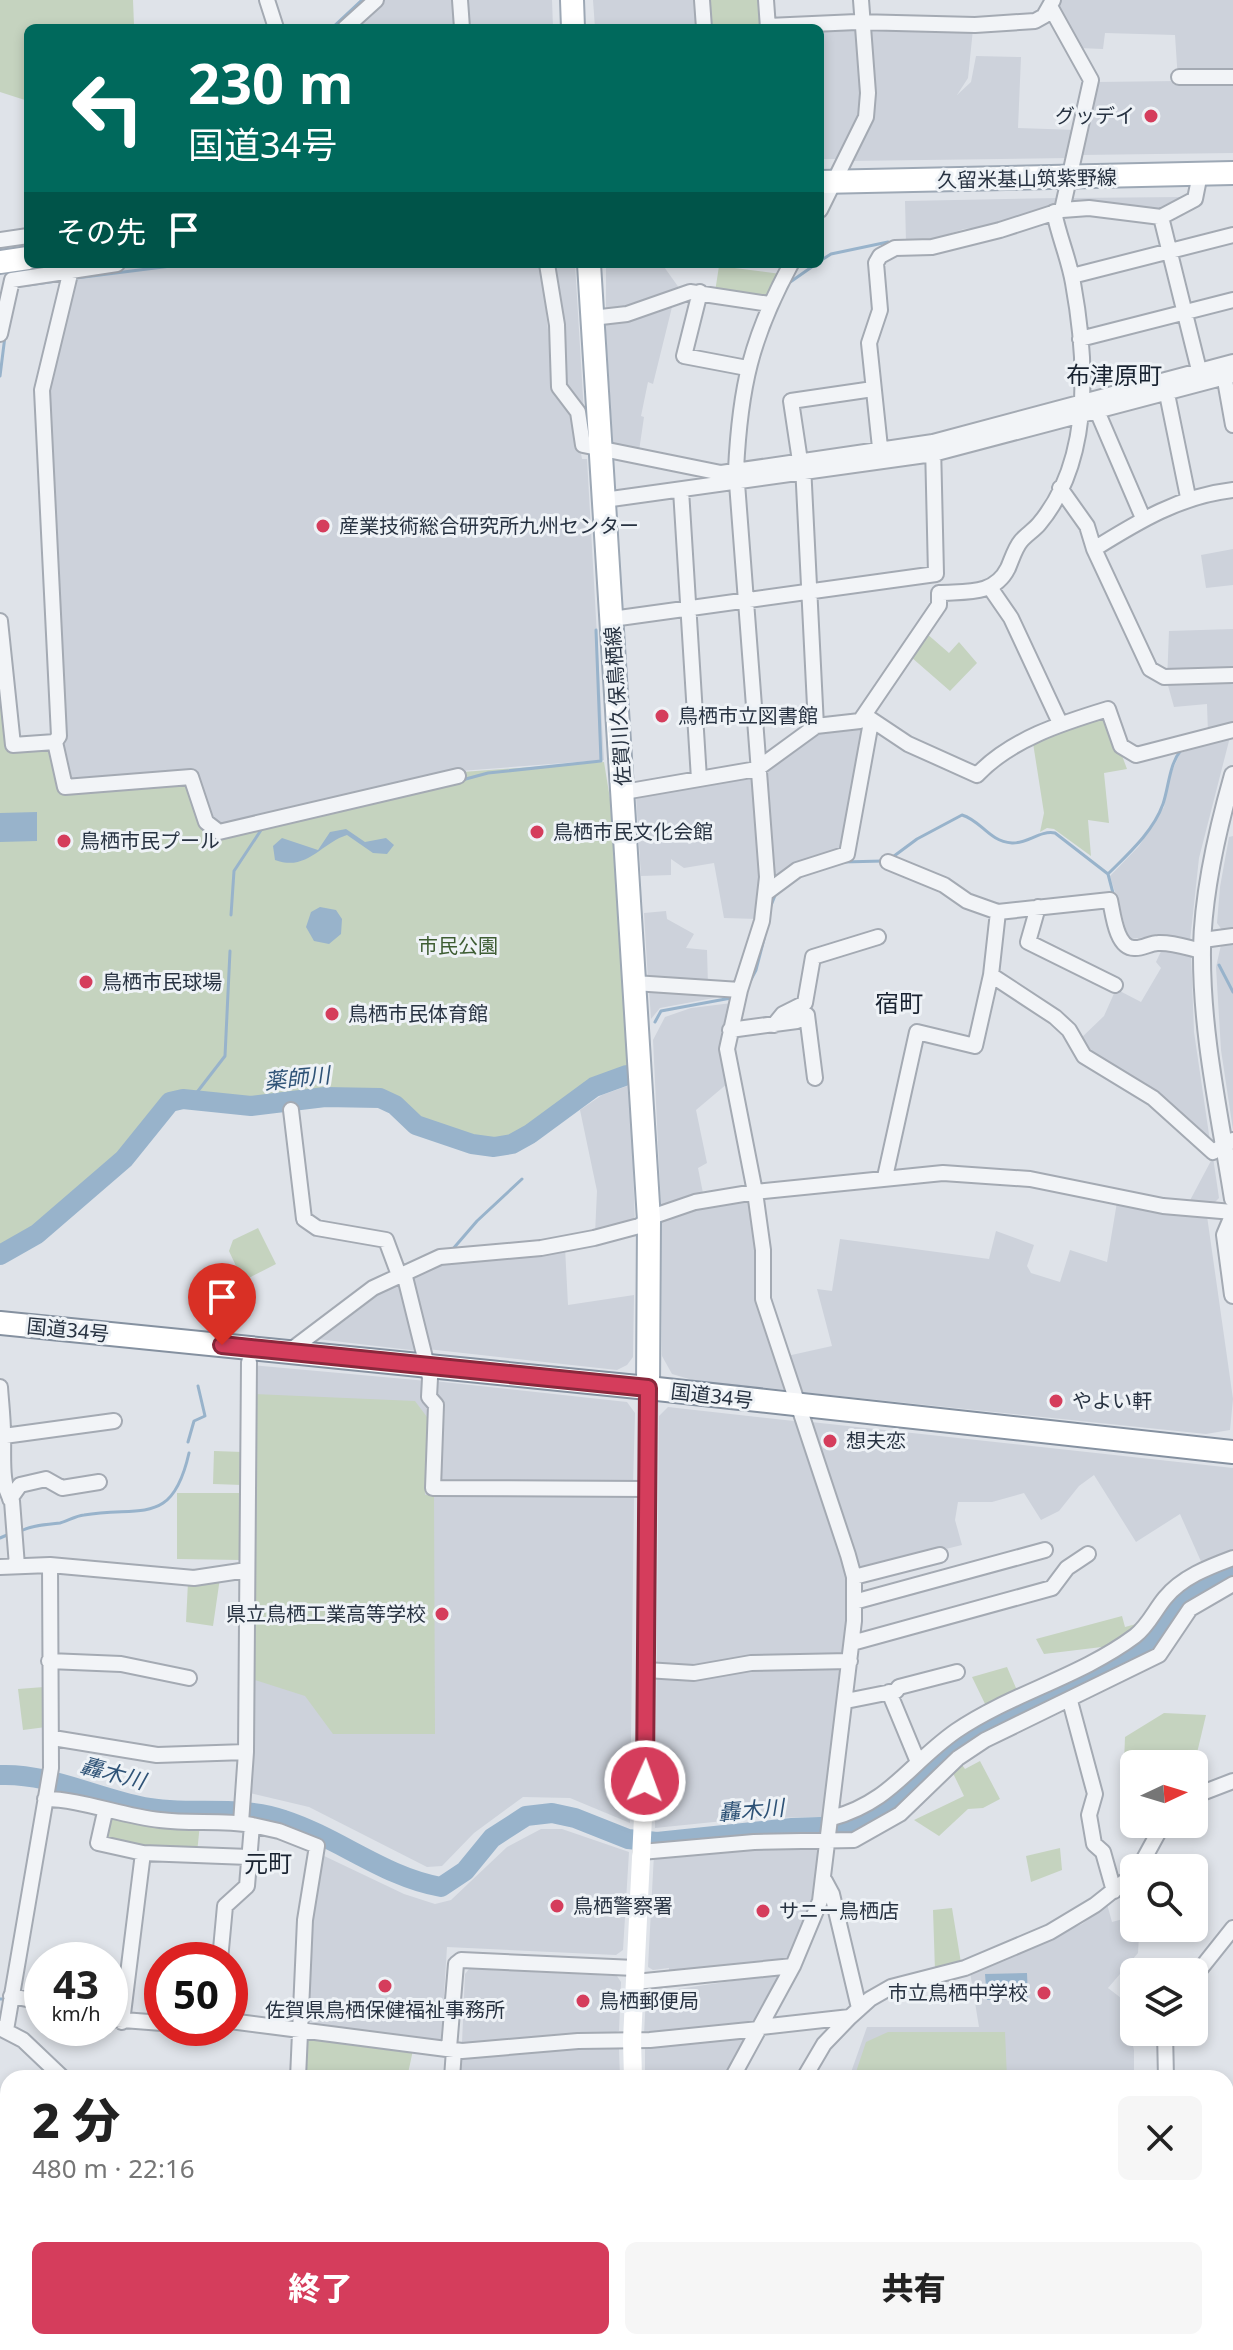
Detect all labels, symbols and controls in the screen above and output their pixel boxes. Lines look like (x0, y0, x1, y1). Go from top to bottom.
text: 230 m (188, 44, 353, 120)
icon: left (56, 56, 160, 160)
place label: グッデイ (1055, 102, 1135, 129)
marker: グッデイ (1142, 107, 1160, 125)
text: 国道34号 (188, 120, 337, 169)
street label: 久留米基山筑紫野線 (937, 163, 1117, 194)
icon: arrive (162, 208, 206, 252)
text: その先 (56, 211, 146, 252)
district label: 布津原町 (1066, 358, 1162, 391)
place label: 産業技術総合研究所九州センター (339, 512, 639, 539)
marker: 産業技術総合研究所九州センター (314, 517, 332, 535)
street label: 佐賀川久保鳥栖線 (598, 625, 637, 787)
place label: 鳥栖市立図書館 (678, 702, 818, 729)
marker: 鳥栖市立図書館 (653, 707, 671, 725)
place label: 鳥栖市民文化会館 (553, 818, 713, 845)
marker: 鳥栖市民文化会館 (528, 823, 546, 841)
place label: 鳥栖市民プール (80, 827, 220, 854)
marker: 鳥栖市民プール (55, 832, 73, 850)
park label: 市民公園 (418, 932, 498, 959)
place label: 鳥栖市民球場 (102, 968, 222, 995)
marker: 鳥栖市民球場 (77, 973, 95, 991)
district label: 宿町 (875, 986, 923, 1019)
place label: 鳥栖市民体育館 (348, 1000, 488, 1027)
marker: 鳥栖市民体育館 (323, 1005, 341, 1023)
water label: 薬師川 (263, 1058, 333, 1095)
pin (188, 1263, 256, 1345)
icon: arrive (200, 1275, 244, 1319)
street label: 国道34号 (25, 1312, 111, 1347)
street label: 国道34号 (669, 1377, 755, 1414)
place label: やよい軒 (1072, 1387, 1152, 1414)
marker: やよい軒 (1047, 1392, 1065, 1410)
place label: 想夫恋 (846, 1427, 906, 1454)
marker: 想夫恋 (821, 1432, 839, 1450)
place label: 県立鳥栖工業高等学校 (226, 1600, 426, 1627)
marker: 県立鳥栖工業高等学校 (433, 1605, 451, 1623)
position arrow (603, 1739, 687, 1823)
water label: 轟木川 (77, 1749, 151, 1796)
north arrow (1120, 1750, 1208, 1838)
map controls (1120, 1750, 1208, 2046)
water label: 轟木川 (717, 1791, 787, 1827)
district label: 元町 (244, 1846, 292, 1879)
button: search (1120, 1854, 1208, 1942)
place label: 鳥栖警察署 (573, 1892, 673, 1919)
marker: 鳥栖警察署 (548, 1897, 566, 1915)
place label: サニー鳥栖店 (779, 1897, 899, 1924)
marker: サニー鳥栖店 (754, 1902, 772, 1920)
speed limit sign: 50 (144, 1942, 248, 2046)
text: 43 (53, 1956, 99, 2011)
button: layers (1120, 1958, 1208, 2046)
marker: 佐賀県鳥栖保健福祉事務所 (376, 1977, 394, 1995)
place label: 市立鳥栖中学校 (888, 1979, 1028, 2006)
marker: 市立鳥栖中学校 (1035, 1984, 1053, 2002)
place label: 鳥栖郵便局 (599, 1987, 699, 2014)
marker: 鳥栖郵便局 (574, 1992, 592, 2010)
place label: 佐賀県鳥栖保健福祉事務所 (265, 1996, 505, 2023)
text: km/h (51, 2000, 101, 2027)
text: 2 分 (32, 2087, 120, 2152)
button: close (1118, 2096, 1202, 2180)
text: 480 m · 22:16 (32, 2150, 195, 2186)
button: 終了 (32, 2242, 609, 2334)
button: 共有 (625, 2242, 1202, 2334)

